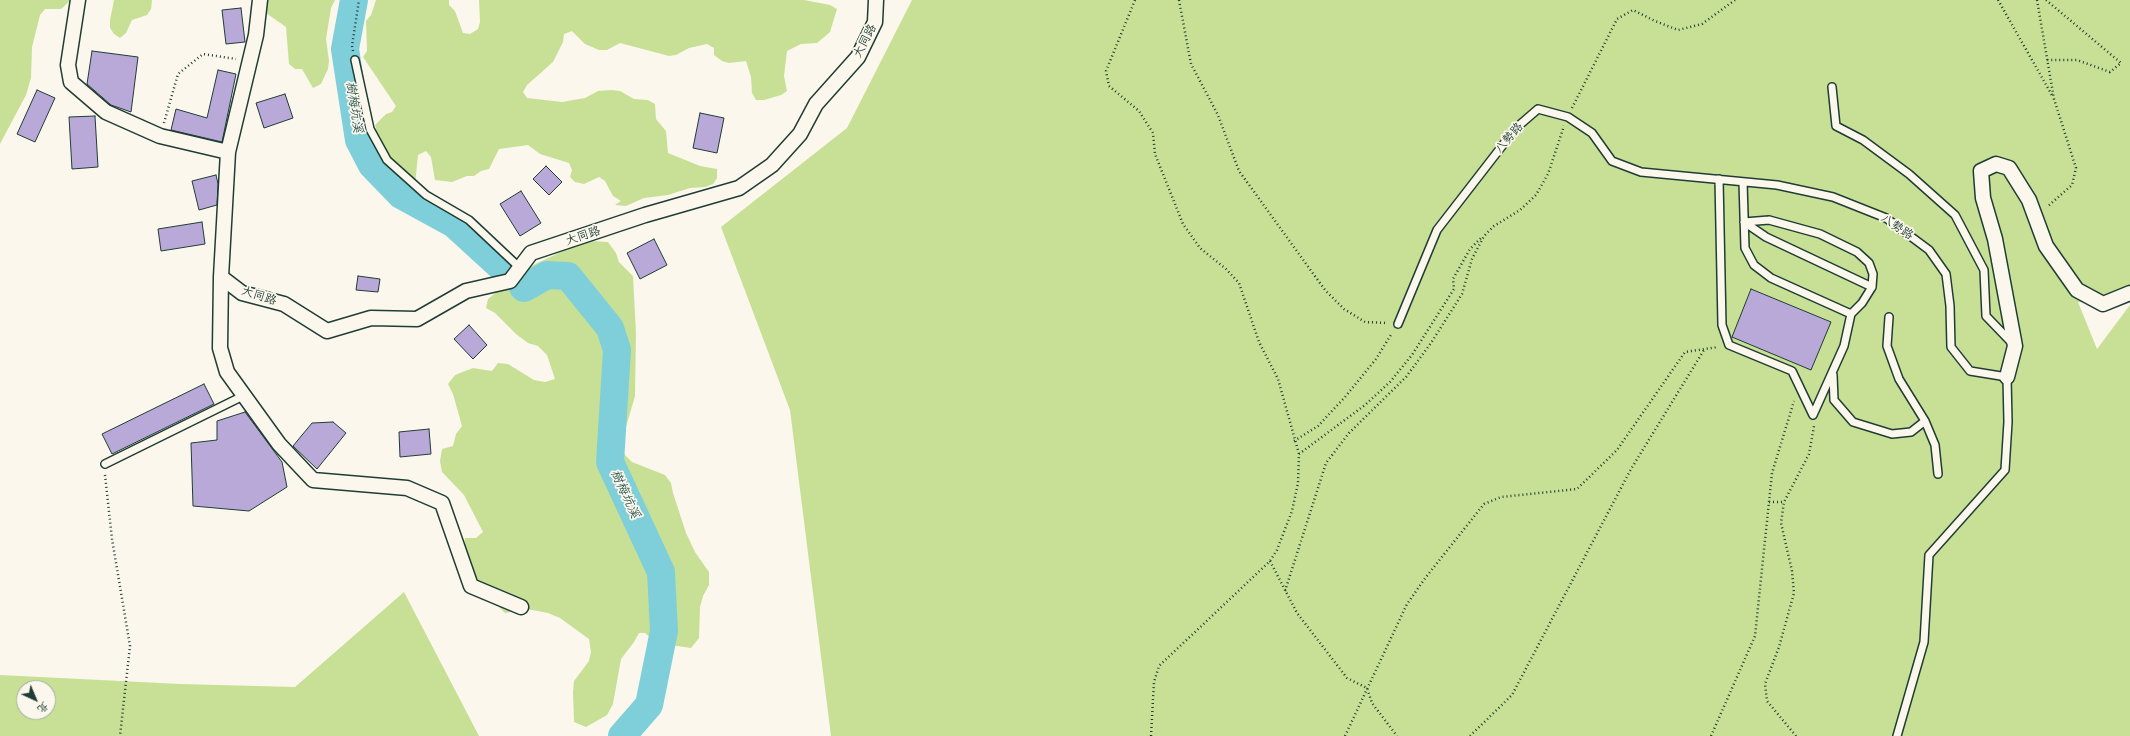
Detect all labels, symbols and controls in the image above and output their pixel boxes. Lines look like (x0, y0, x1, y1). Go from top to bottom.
street label: 大同路 (850, 22, 880, 60)
water label: 樹梅坑溪 (342, 80, 366, 134)
street label: 八勢路 (1492, 120, 1526, 156)
street label: 八勢路 (1878, 211, 1916, 243)
street label: 大同路 (564, 224, 602, 248)
street label: 大同路 (240, 284, 278, 308)
water label: 樹梅坑溪 (607, 467, 643, 521)
north arrow (16, 680, 56, 720)
text: 北 (34, 698, 54, 718)

